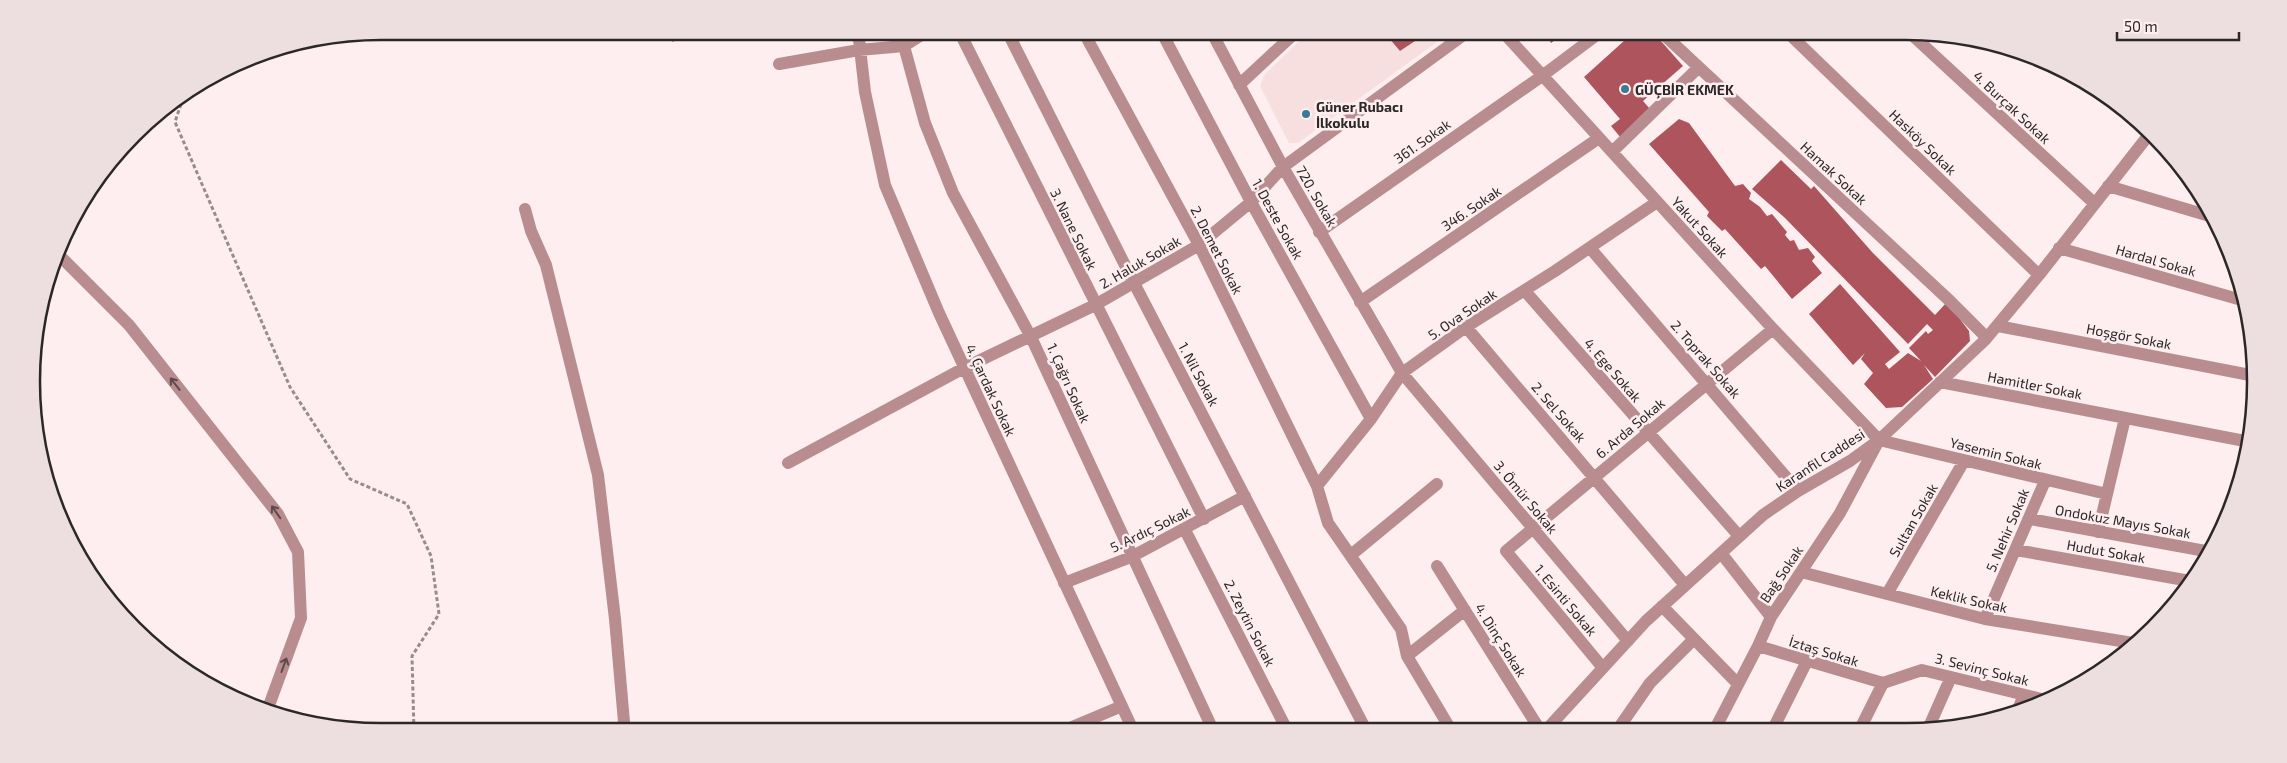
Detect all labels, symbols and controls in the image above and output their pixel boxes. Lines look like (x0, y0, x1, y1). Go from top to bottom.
scale bar (2117, 10, 2240, 42)
text: 50 m (2124, 17, 2158, 35)
street label: 4. Burçak Sokak (1969, 67, 2054, 148)
place label: GÜÇBİR EKMEK (1635, 81, 1734, 99)
marker: GÜÇBİR EKMEK (1619, 83, 1631, 95)
place label: Güner Rubacı İlkokulu (1316, 98, 1403, 131)
street label: Hasköy Sokak (1886, 106, 1960, 178)
marker: Güner Rubacı İlkokulu (1300, 108, 1312, 120)
street label: 361. Sokak (1390, 115, 1454, 167)
street label: Hamak Sokak (1797, 138, 1871, 208)
street label: 720. Sokak (1293, 162, 1341, 230)
street label: 1. Deste Sokak (1249, 176, 1307, 262)
street label: 346. Sokak (1438, 182, 1504, 234)
street label: 3. Nane Sokak (1047, 186, 1101, 272)
street label: Yakut Sokak (1668, 193, 1732, 261)
street label: 2. Demet Sokak (1187, 203, 1247, 297)
street label: 2. Haluk Sokak (1096, 232, 1184, 292)
street label: Hardal Sokak (2114, 240, 2198, 280)
street label: 5. Ova Sokak (1424, 285, 1500, 343)
street label: 2. Toprak Sokak (1668, 317, 1744, 401)
street label: Hoşgör Sokak (2085, 319, 2173, 354)
street label: 4. Ege Sokak (1581, 335, 1645, 405)
street label: 1. Nil Sokak (1175, 339, 1223, 409)
street label: 4. Çardak Sokak (961, 341, 1020, 439)
street label: 1. Çağrı Sokak (1043, 341, 1094, 426)
street label: Hamitler Sokak (1986, 367, 2084, 403)
one-way arrow (170, 378, 181, 391)
street label: 2. Sel Sokak (1528, 378, 1590, 446)
street label: 6. Arda Sokak (1592, 394, 1668, 462)
street label: Karanfil Caddesi (1772, 425, 1868, 495)
street label: Yasemin Sokak (1948, 433, 2044, 473)
street label: 3. Ömür Sokak (1491, 457, 1561, 537)
street label: Sultan Sokak (1885, 480, 1941, 560)
street label: 5. Nehir Sokak (1982, 486, 2032, 574)
street label: Ondokuz Mayıs Sokak (2054, 501, 2192, 541)
street label: 5. Ardıç Sokak (1107, 502, 1193, 557)
one-way arrow (271, 505, 281, 519)
street label: Hudut Sokak (2065, 536, 2147, 566)
street label: Bağ Sokak (1756, 542, 1806, 606)
street label: 1. Esinti Sokak (1531, 561, 1601, 639)
street label: 2. Zeytin Sokak (1221, 577, 1279, 669)
street label: Keklik Sokak (1929, 582, 2009, 616)
street label: 4. Dinç Sokak (1471, 600, 1530, 680)
street label: İztaş Sokak (1787, 632, 1861, 671)
street label: 3. Sevinç Sokak (1933, 649, 2031, 690)
one-way arrow (280, 658, 289, 674)

